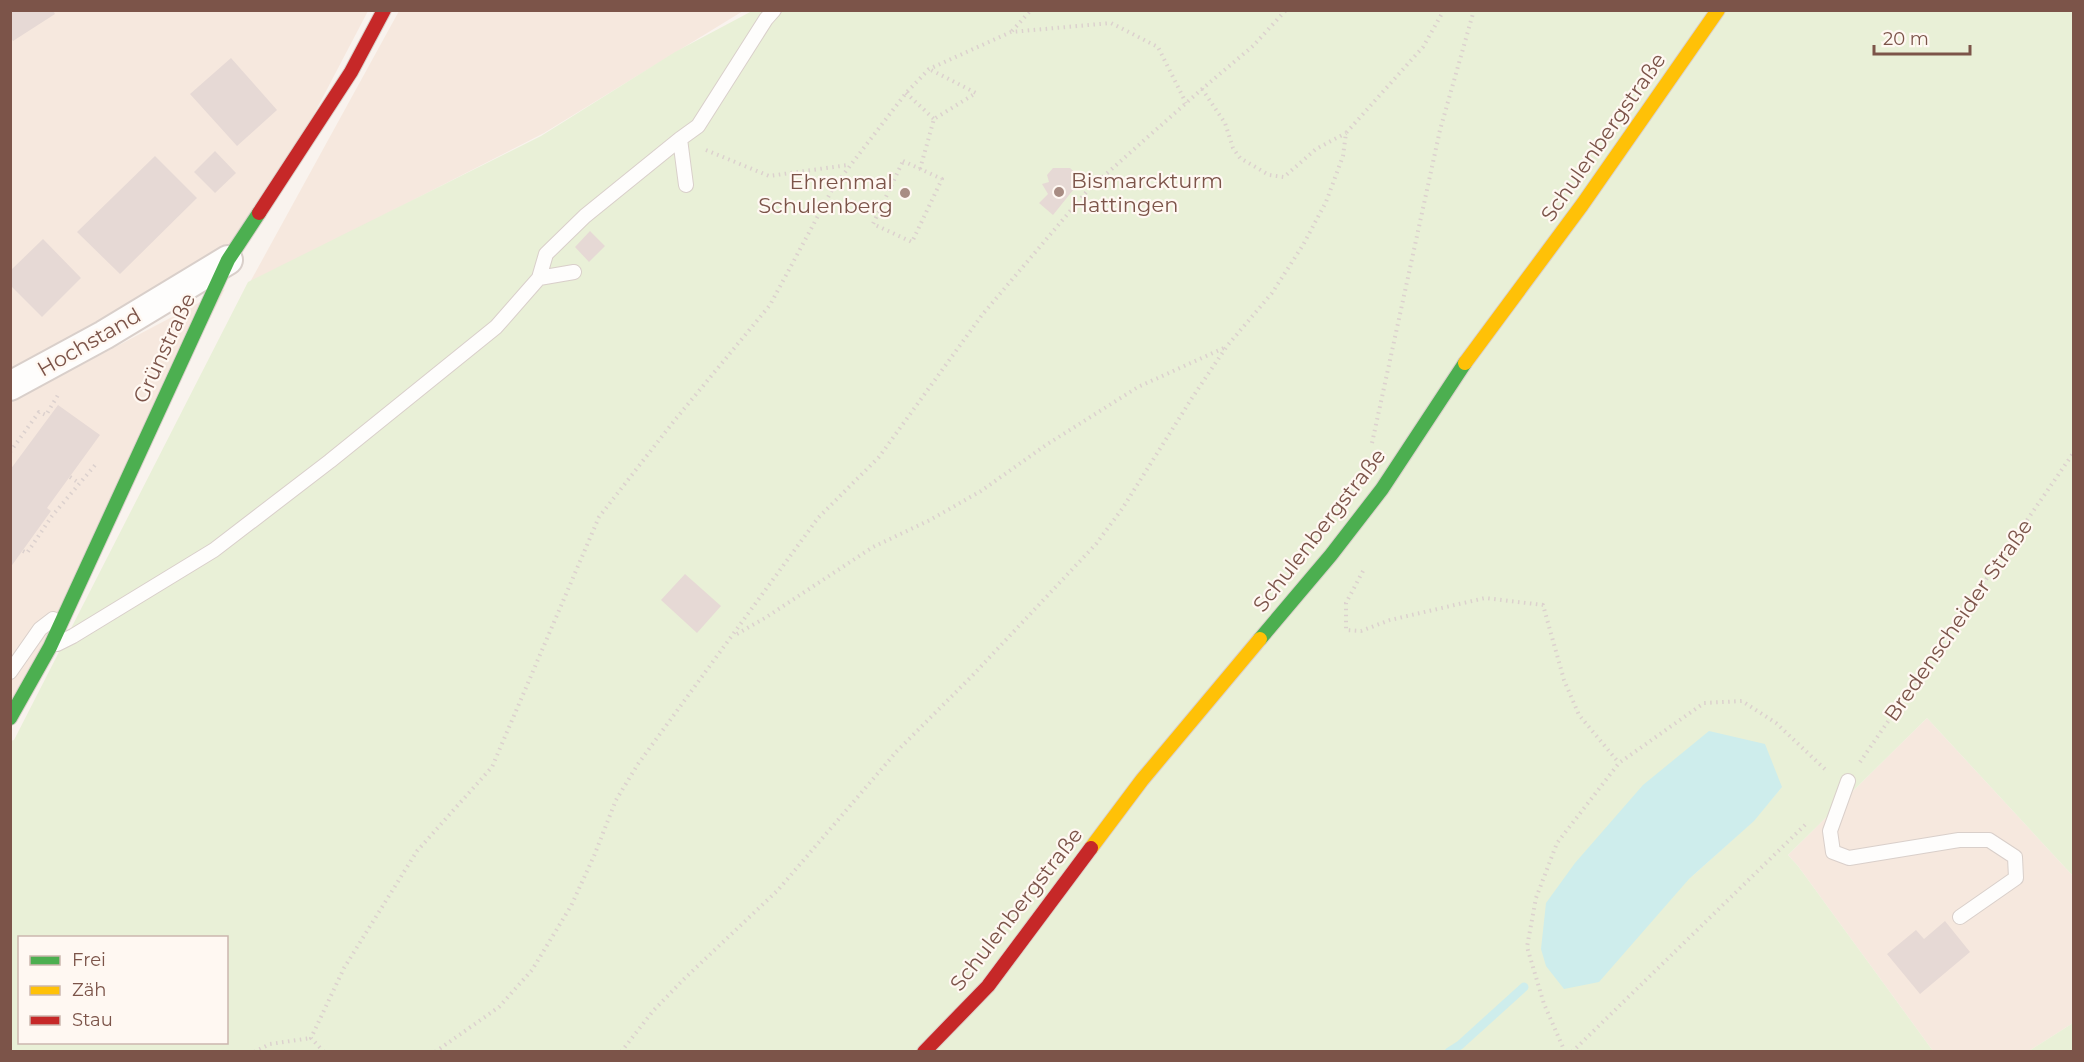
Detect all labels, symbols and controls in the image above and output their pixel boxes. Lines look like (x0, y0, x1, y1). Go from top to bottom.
scale bar (1874, 18, 1970, 56)
text: 20 m (1883, 28, 1929, 50)
street label: Schulenbergstraße (1535, 48, 1671, 226)
place label: Bismarckturm Hattingen (1071, 168, 1223, 217)
place label: Ehrenmal Schulenberg (758, 169, 893, 218)
marker: Bismarckturm Hattingen (1052, 185, 1066, 199)
marker: Ehrenmal Schulenberg (898, 186, 912, 200)
street label: Grünstraße (128, 289, 200, 407)
street label: Hochstand (33, 302, 145, 382)
street label: Schulenbergstraße (1247, 443, 1391, 617)
street label: Bredenscheider Straße (1879, 514, 2037, 726)
street label: Schulenbergstraße (944, 822, 1088, 996)
legend (18, 936, 228, 1044)
text: Frei (72, 949, 106, 971)
text: Zäh (72, 979, 107, 1001)
text: Stau (72, 1009, 113, 1031)

